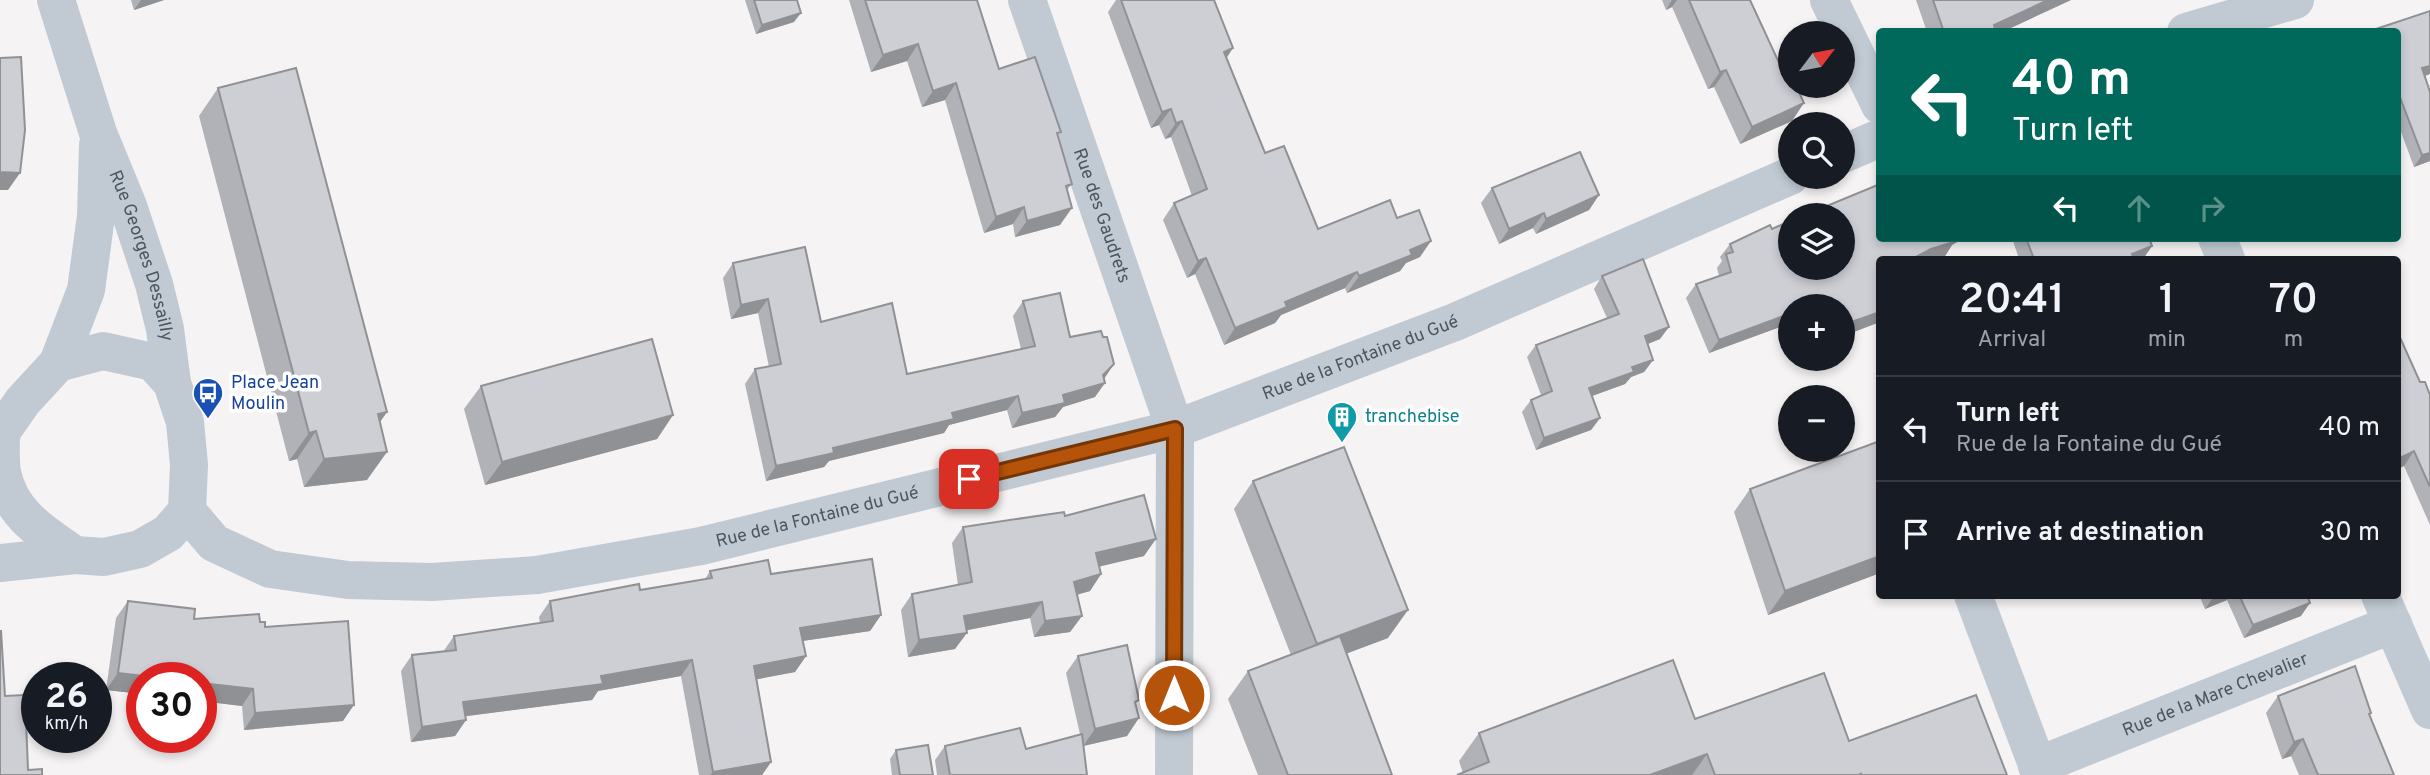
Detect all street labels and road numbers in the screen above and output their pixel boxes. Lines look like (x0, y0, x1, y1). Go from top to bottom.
street label: Rue des Gaudrets (1067, 145, 1135, 286)
street label: Rue Georges Dessailly (103, 167, 178, 343)
street label: Rue de la Fontaine du Gué (1259, 310, 1462, 406)
street label: Rue de la Fontaine du Gué (713, 481, 921, 553)
street label: Rue de la Mare Chevalier (2119, 647, 2312, 742)

